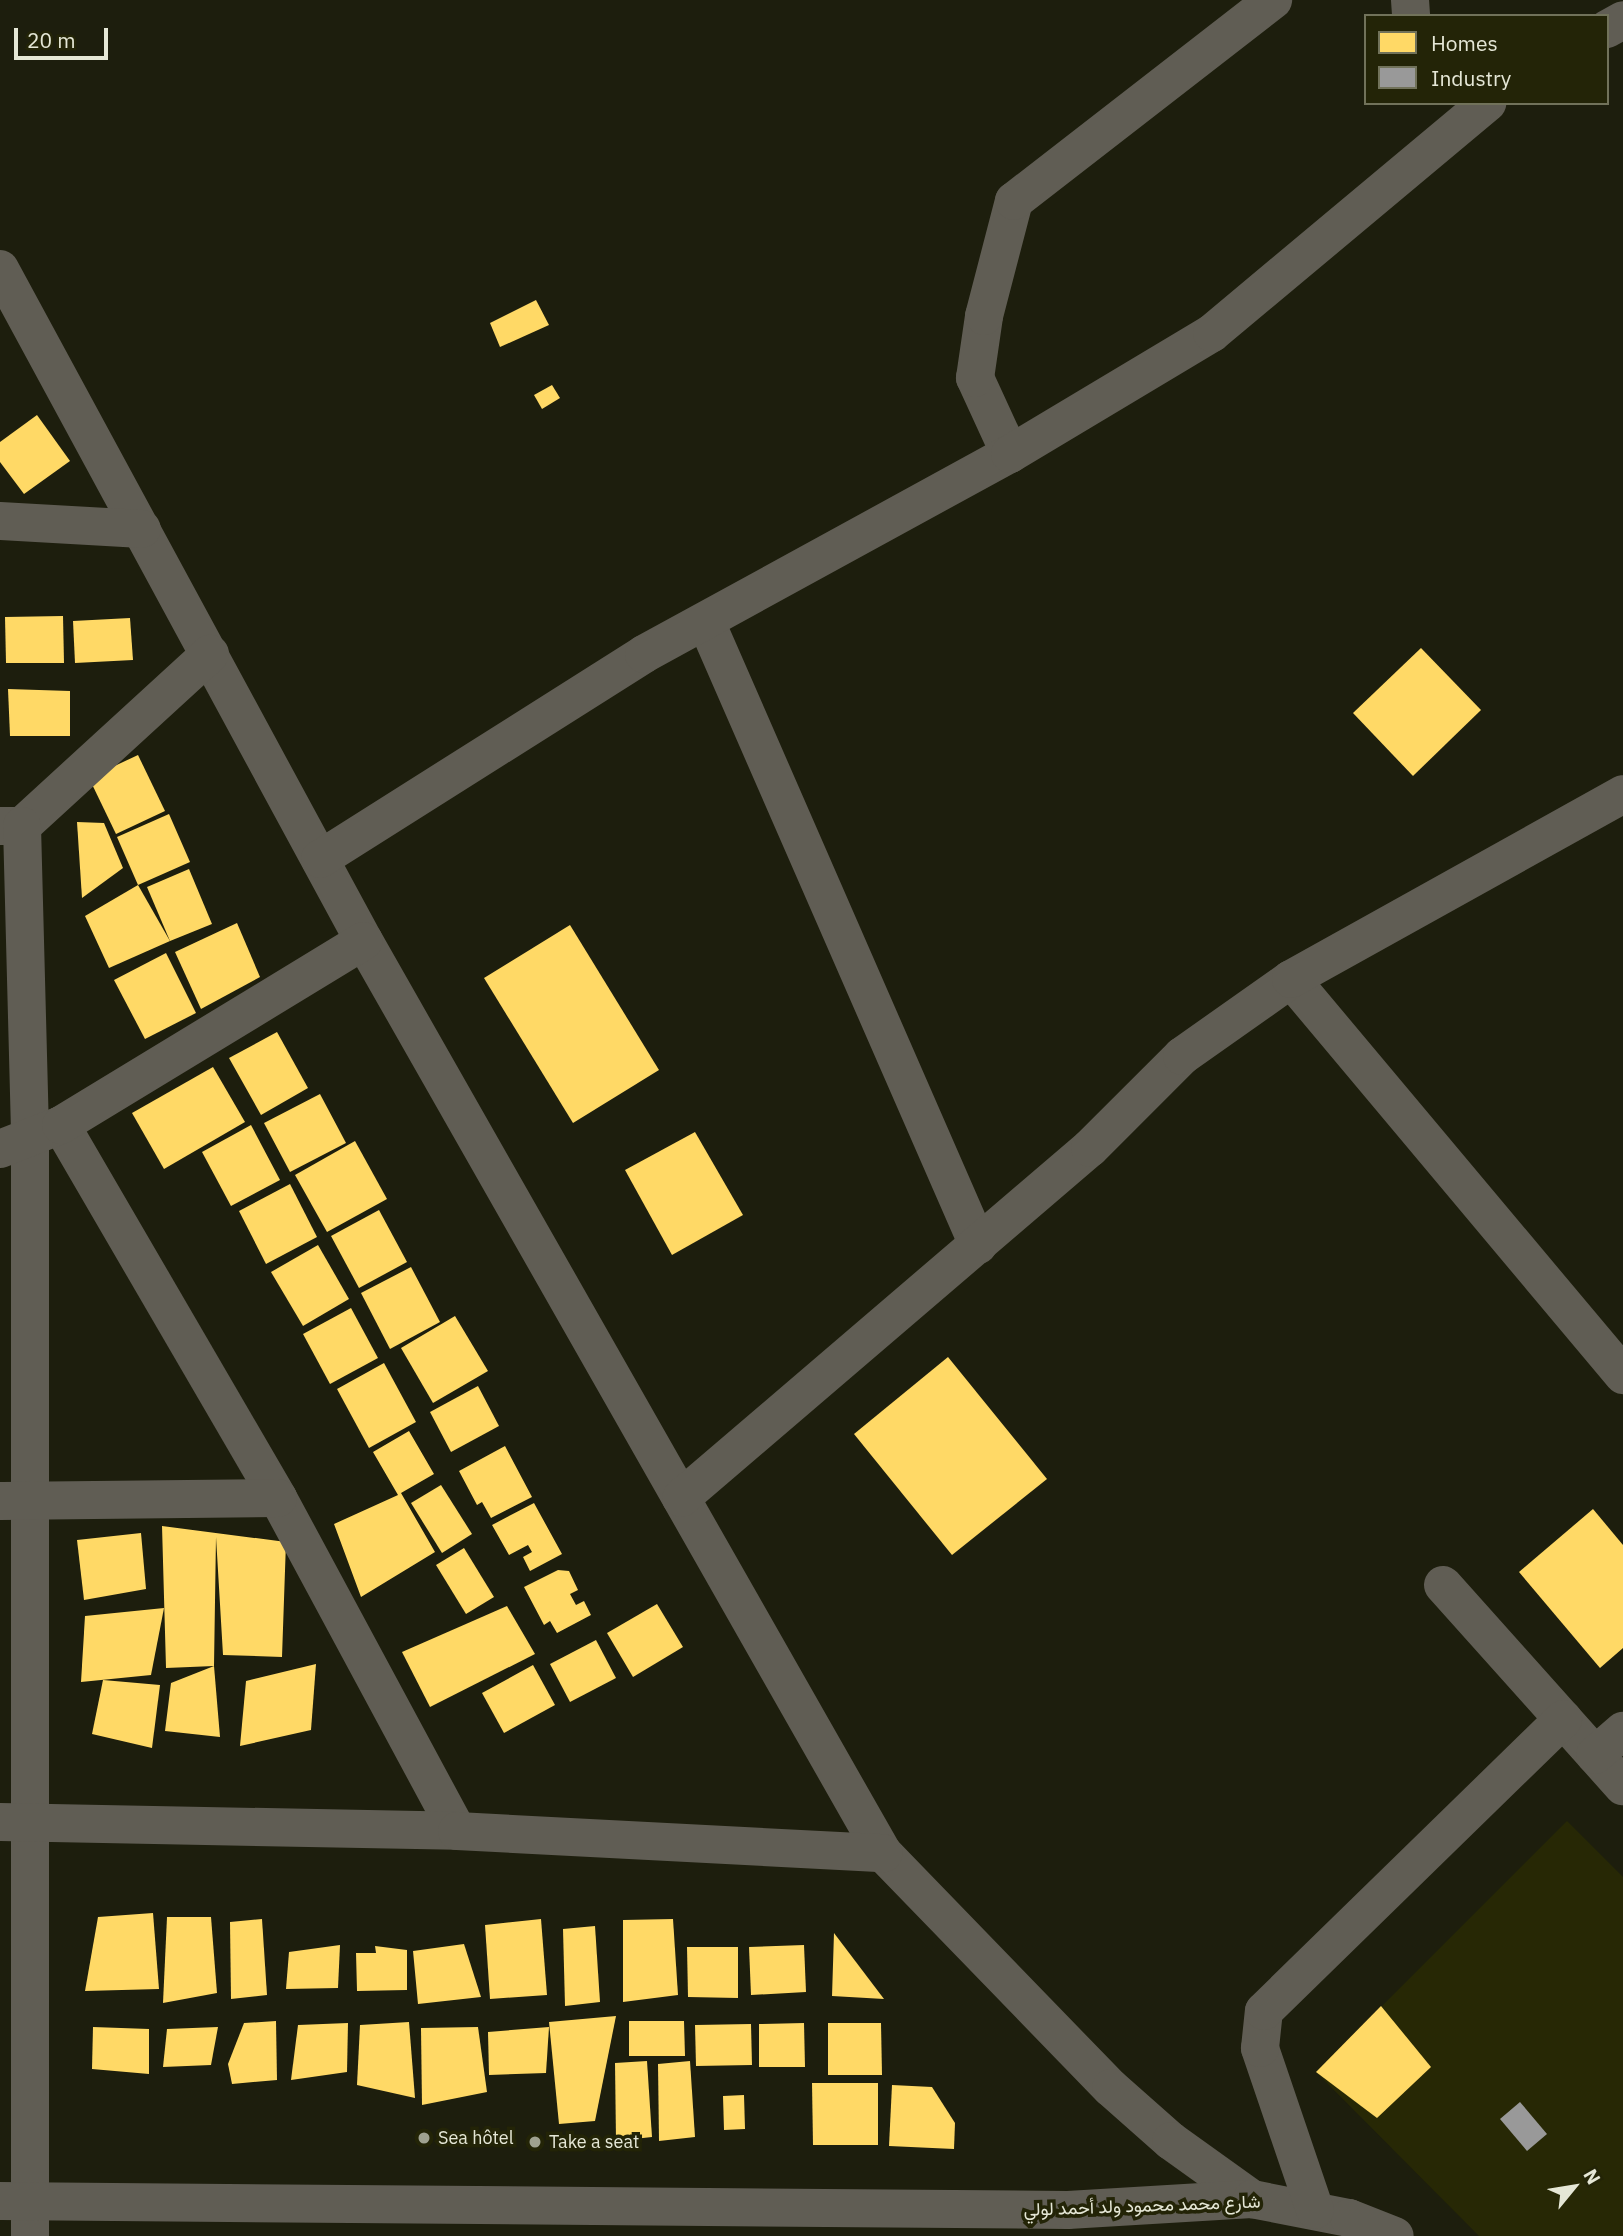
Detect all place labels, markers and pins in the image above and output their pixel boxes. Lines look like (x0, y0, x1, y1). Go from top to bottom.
place label: Sea hôtel (438, 2127, 514, 2149)
marker: Sea hôtel (416, 2130, 432, 2146)
place label: Take a seat (549, 2131, 639, 2153)
marker: Take a seat (527, 2134, 543, 2150)

